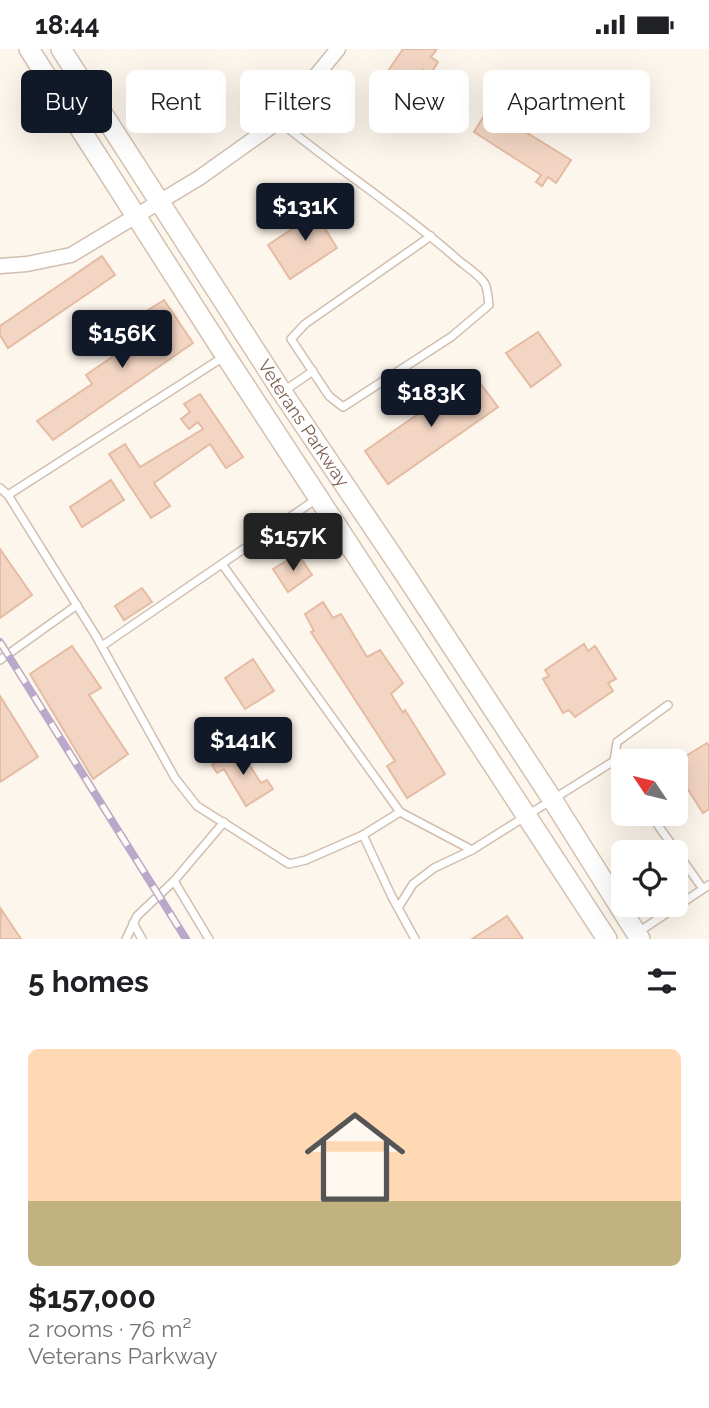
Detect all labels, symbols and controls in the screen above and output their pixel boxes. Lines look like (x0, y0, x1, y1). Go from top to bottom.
text: 18:44 (35, 10, 100, 40)
chip: Buy (21, 70, 112, 133)
chip: Rent (126, 70, 226, 133)
chip: Filters (240, 70, 355, 133)
chip: New (369, 70, 469, 133)
chip: Apartment (483, 70, 650, 133)
pin: $131K (256, 183, 354, 243)
text: $131K (272, 192, 338, 219)
pin: $156K (73, 311, 171, 370)
text: $156K (88, 319, 156, 346)
street label: Veterans Parkway (254, 356, 354, 491)
pin: $183K (382, 369, 480, 429)
text: $183K (397, 378, 465, 405)
pin: $157K (244, 513, 342, 573)
text: $157K (260, 522, 326, 549)
pin: $141K (194, 717, 292, 777)
text: $141K (210, 726, 276, 753)
north arrow (611, 749, 688, 826)
map controls (611, 749, 688, 917)
button: locate (611, 840, 688, 917)
icon: filters (643, 962, 681, 1000)
text: 5 homes (28, 964, 149, 999)
icon: home (292, 1094, 418, 1220)
text: $157,000 (28, 1280, 156, 1315)
text: 2 rooms · 76 m² (28, 1315, 191, 1342)
text: Veterans Parkway (28, 1342, 217, 1369)

